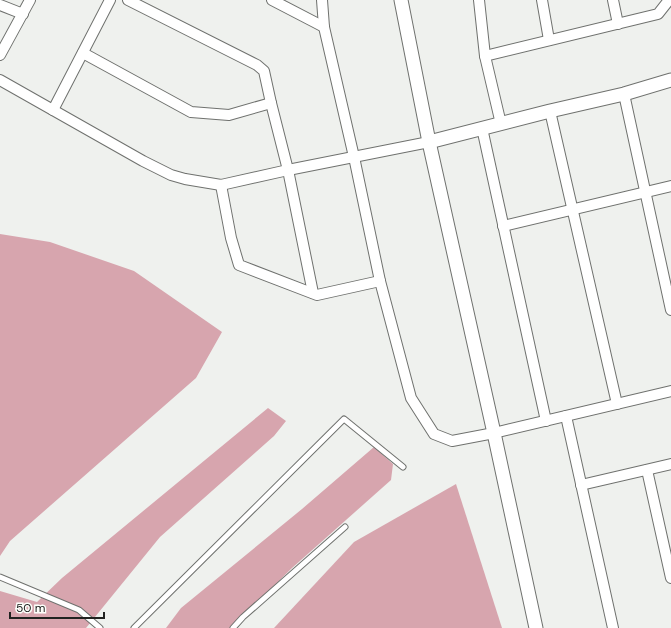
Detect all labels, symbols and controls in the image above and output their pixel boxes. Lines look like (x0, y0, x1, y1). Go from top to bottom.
scale bar (10, 594, 104, 620)
text: 50 m (16, 600, 45, 616)

